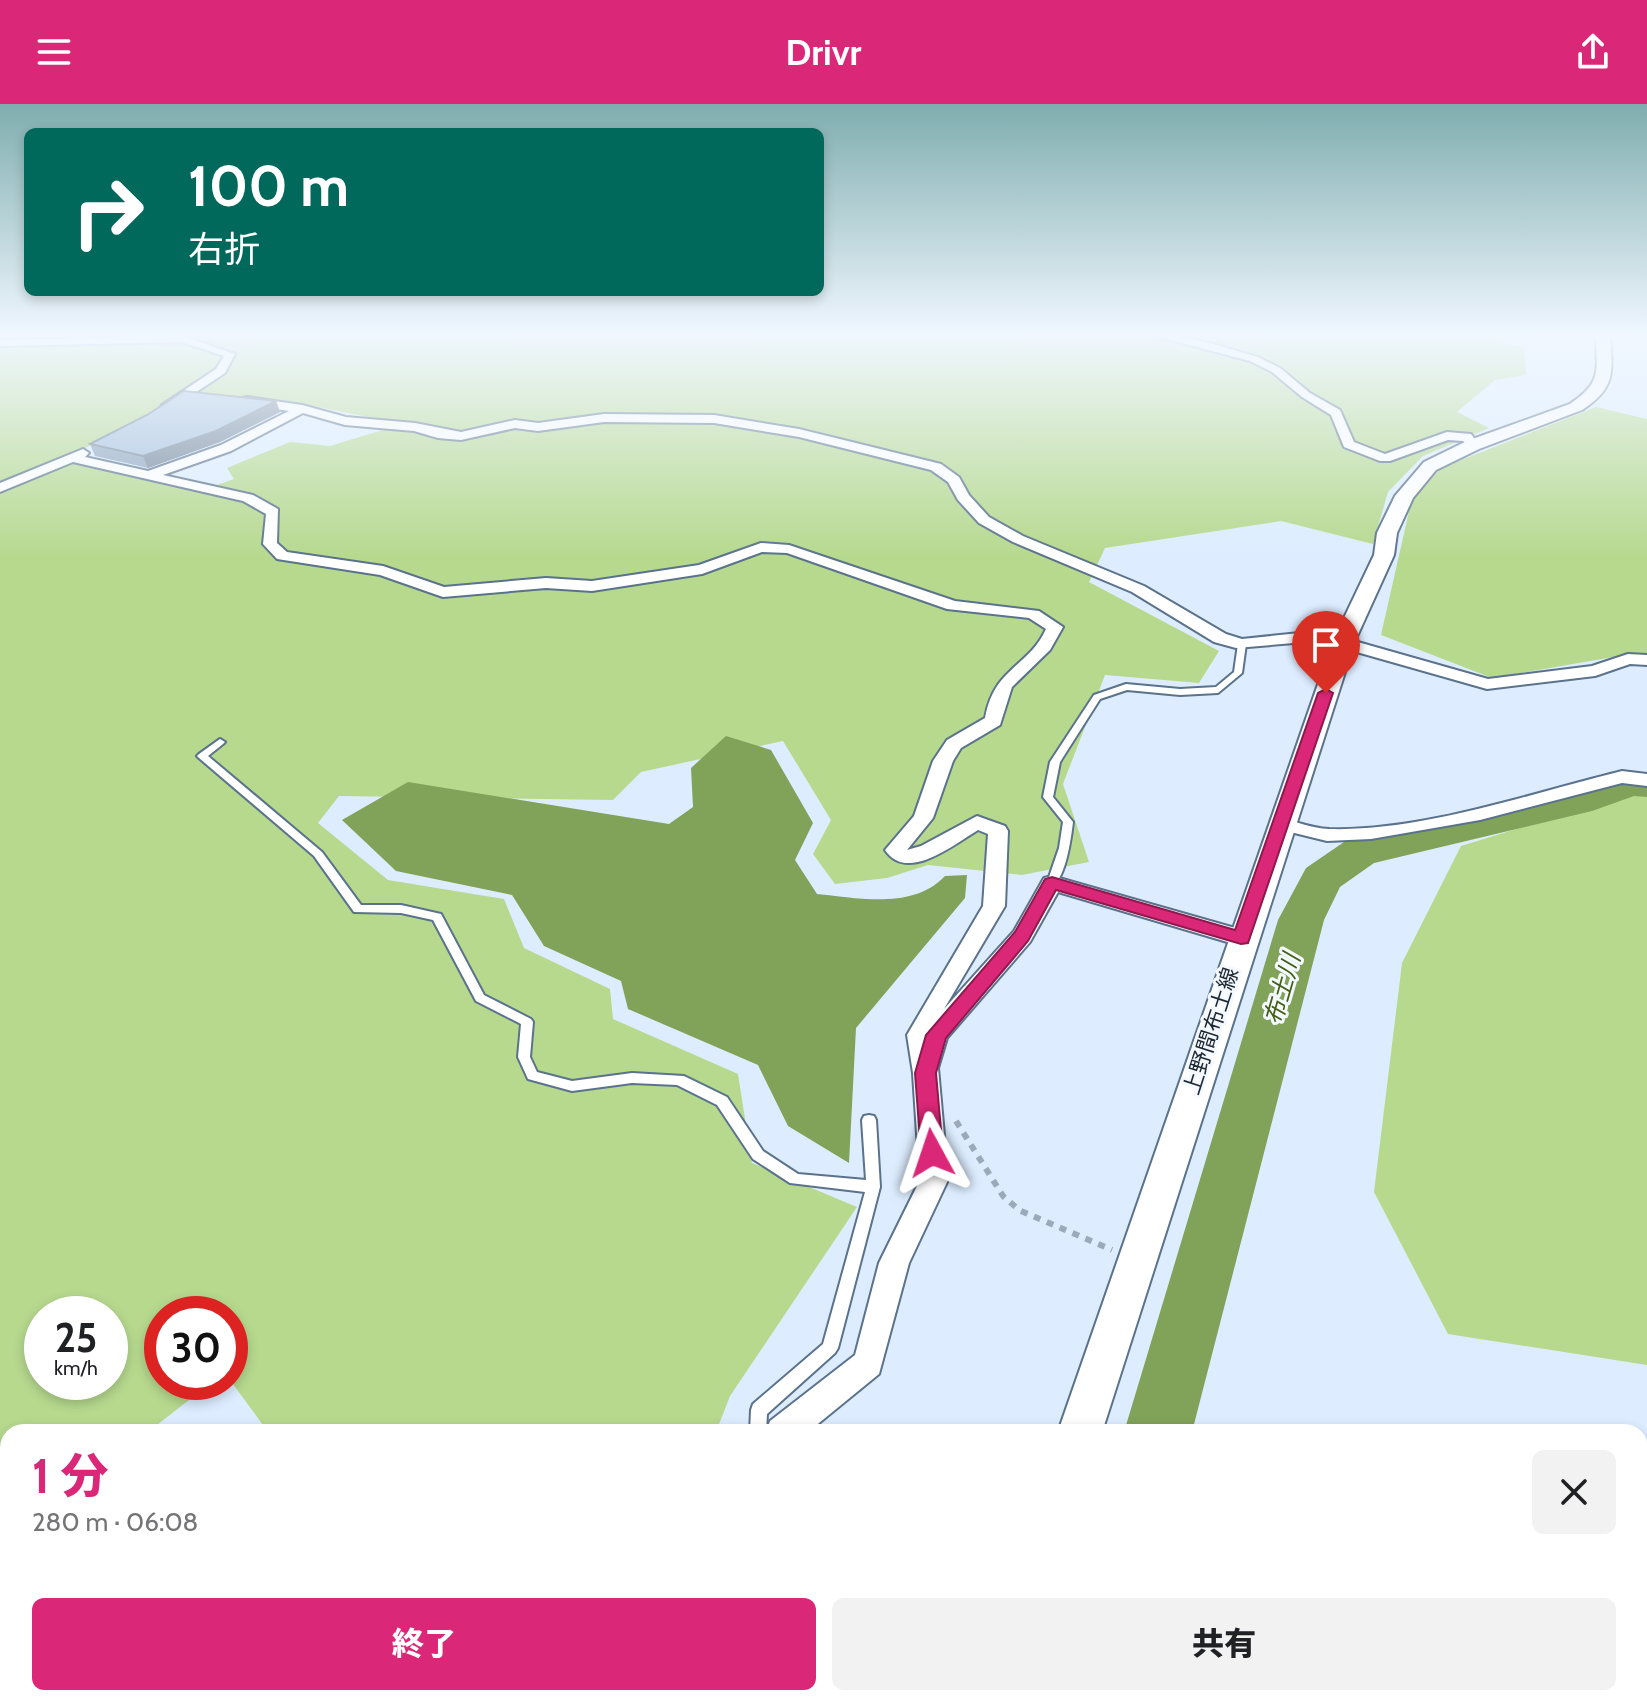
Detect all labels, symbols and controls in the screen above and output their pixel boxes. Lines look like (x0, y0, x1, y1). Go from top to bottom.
icon: menu (32, 30, 76, 74)
text: Drivr (786, 30, 861, 74)
icon: share (1571, 30, 1615, 74)
text: 100 m (188, 152, 349, 220)
icon: right (56, 160, 160, 264)
text: 右折 (188, 227, 260, 271)
pin (1292, 611, 1360, 693)
icon: arrive (1304, 623, 1348, 667)
water label: 布土川 (1258, 948, 1307, 1028)
street label: 上野間布土線 (1178, 964, 1244, 1098)
position arrow (890, 1111, 974, 1195)
speed limit sign: 30 (144, 1296, 248, 1400)
text: 25 (55, 1313, 97, 1362)
text: km/h (54, 1356, 98, 1380)
text: 1 分 (32, 1447, 109, 1505)
button: close (1532, 1450, 1616, 1534)
text: 280 m · 06:08 (32, 1506, 198, 1538)
button: 終了 (32, 1598, 816, 1690)
button: 共有 (832, 1598, 1616, 1690)

